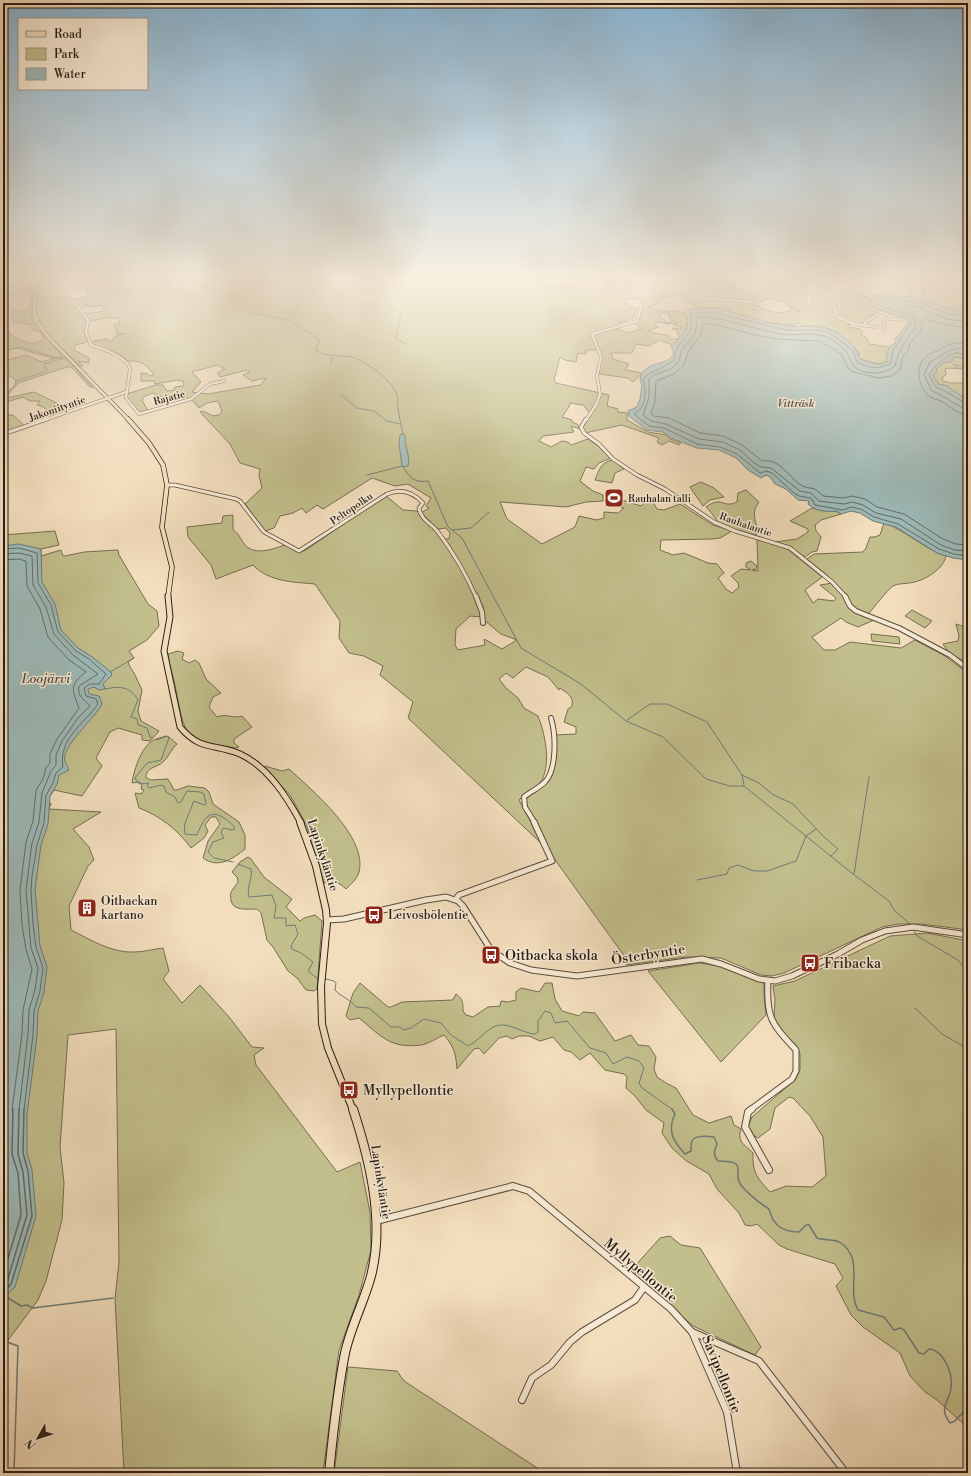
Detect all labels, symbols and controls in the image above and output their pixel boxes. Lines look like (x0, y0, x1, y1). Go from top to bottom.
legend (18, 18, 148, 90)
text: Road (54, 27, 82, 42)
text: Park (54, 47, 80, 62)
text: Water (53, 67, 86, 82)
street label: Rajatie (152, 388, 186, 408)
street label: Jakoniityntie (27, 394, 87, 425)
water label: Vitträsk (777, 397, 815, 411)
sports icon: Rauhalan talli (603, 487, 625, 509)
street label: Peltopolku (328, 490, 375, 527)
place label: Rauhalan talli (628, 493, 692, 505)
street label: Rauhalantie (718, 510, 774, 540)
water label: Loojärvi (21, 671, 71, 687)
street label: Lapinkyläntie (304, 817, 341, 893)
place label: Oitbackan kartano (101, 894, 157, 923)
building icon: Oitbackan kartano (76, 897, 98, 919)
bus stop icon: Leivosbölentie (363, 904, 385, 926)
place label: Leivosbölentie (388, 908, 468, 923)
street label: Österbyntie (610, 938, 686, 970)
bus stop icon: Oitbacka skola (480, 944, 502, 966)
place label: Oitbacka skola (505, 947, 599, 965)
bus stop icon: Fribacka (799, 952, 821, 974)
place label: Fribacka (824, 955, 882, 973)
bus stop icon: Myllypellontie (338, 1079, 360, 1101)
place label: Myllypellontie (363, 1082, 454, 1100)
street label: Lapinkyläntie (367, 1144, 394, 1220)
street label: Myllypellontie (600, 1235, 681, 1307)
street label: Savipellontie (697, 1333, 745, 1416)
north arrow (18, 1418, 58, 1458)
text: N (23, 1436, 39, 1451)

